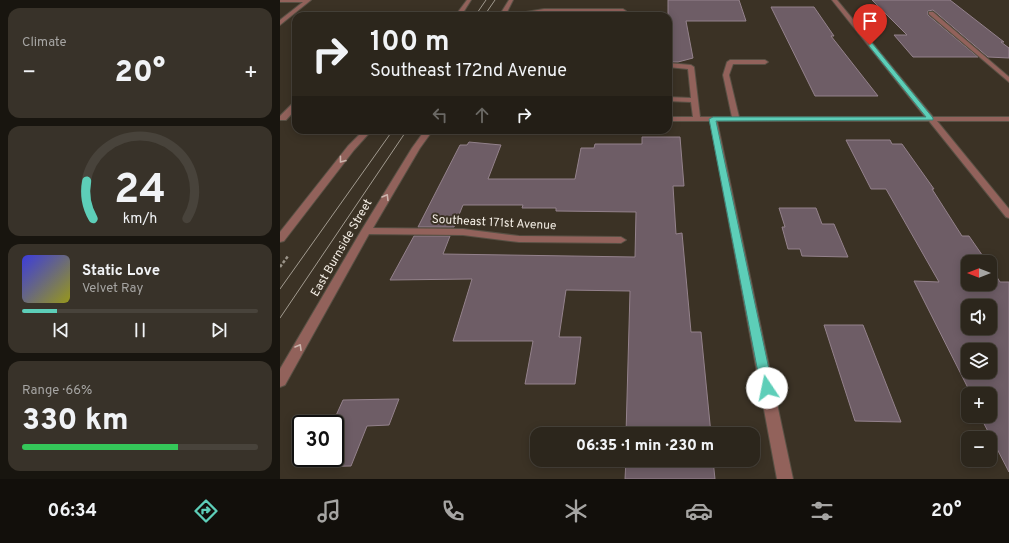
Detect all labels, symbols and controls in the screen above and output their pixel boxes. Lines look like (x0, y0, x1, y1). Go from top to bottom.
pin (853, 4, 887, 45)
icon: arrive (859, 10, 881, 32)
text: 100 m (370, 25, 450, 61)
icon: right (304, 28, 356, 80)
text: Climate (22, 35, 67, 51)
text: 20° (115, 55, 165, 92)
text: − (22, 60, 36, 87)
text: + (244, 60, 258, 87)
text: Southeast 172nd Avenue (370, 60, 567, 83)
icon: left (429, 104, 451, 126)
icon: ahead (471, 104, 493, 126)
icon: right (513, 104, 535, 126)
one-way arrow (340, 155, 347, 162)
text: 24 (114, 164, 166, 217)
one-way arrow (382, 194, 389, 201)
street label: East Burnside Street (308, 196, 376, 300)
text: km/h (123, 209, 157, 227)
street label: Southeast 171st Avenue (431, 212, 557, 234)
north arrow (961, 255, 997, 291)
map controls (961, 255, 997, 467)
text: Static Love (82, 262, 160, 281)
text: Velvet Ray (82, 281, 143, 297)
button: sound (961, 299, 997, 335)
icon: previous (50, 319, 72, 341)
icon: pause (129, 319, 151, 341)
icon: next (208, 319, 230, 341)
button: layers (961, 343, 997, 379)
one-way arrow (295, 344, 302, 351)
position arrow (746, 367, 788, 409)
text: Range · 66% (22, 383, 92, 399)
button: + (961, 387, 997, 423)
text: 330 km (22, 403, 129, 440)
speed limit sign: 30 (292, 415, 344, 467)
button: − (961, 431, 997, 467)
text: 06:35 · 1 min · 230 m (576, 437, 714, 456)
icon: directions (192, 497, 220, 525)
icon: music (315, 497, 343, 525)
icon: phone (439, 497, 467, 525)
icon: climate (562, 497, 590, 525)
icon: car (685, 497, 713, 525)
icon: filters (808, 497, 836, 525)
text: 06:34 (48, 500, 97, 523)
text: 20° (931, 500, 961, 523)

